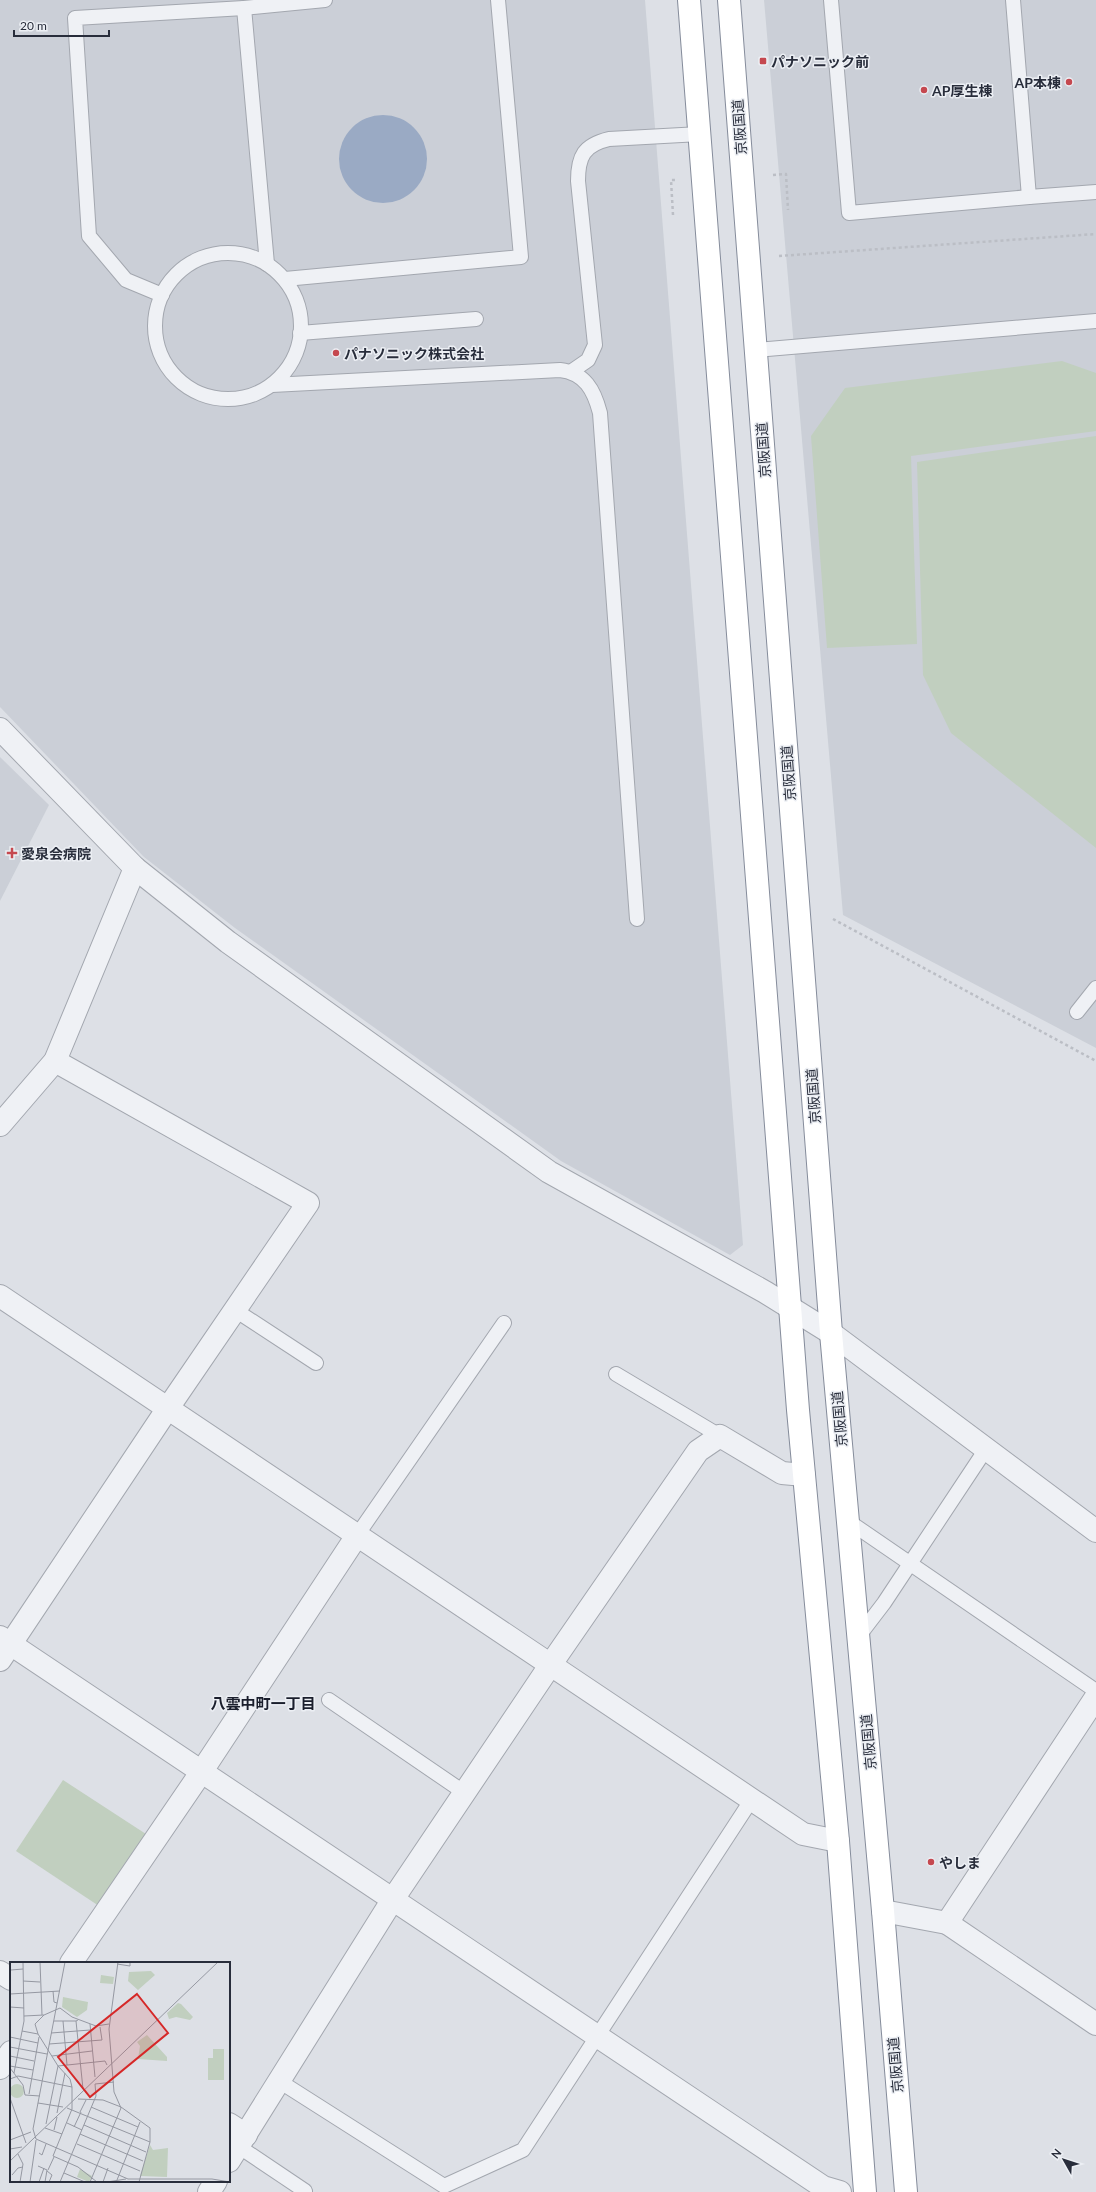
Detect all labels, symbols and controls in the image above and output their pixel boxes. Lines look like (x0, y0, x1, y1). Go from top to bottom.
scale bar (14, 12, 109, 38)
text: 20 m (20, 18, 47, 33)
place label: パナソニック前 (771, 53, 869, 70)
marker: パナソニック前 (758, 56, 768, 66)
place label: AP本棟 (1014, 74, 1061, 91)
marker: AP本棟 (1064, 77, 1074, 87)
place label: AP厚生棟 (931, 82, 992, 99)
marker: AP厚生棟 (919, 85, 929, 95)
street label: 京阪国道 (729, 98, 749, 156)
place label: パナソニック株式会社 (344, 345, 484, 362)
marker: パナソニック株式会社 (331, 348, 341, 358)
street label: 京阪国道 (753, 421, 773, 479)
street label: 京阪国道 (778, 744, 798, 802)
place label: 愛泉会病院 (21, 845, 91, 862)
marker: 愛泉会病院 (6, 847, 18, 859)
street label: 京阪国道 (803, 1067, 823, 1125)
street label: 京阪国道 (828, 1390, 850, 1448)
district label: 八雲中町一丁目 (210, 1694, 316, 1712)
street label: 京阪国道 (857, 1713, 879, 1771)
place label: やしま (939, 1854, 981, 1871)
marker: やしま (926, 1857, 936, 1867)
inset map (10, 1962, 230, 2182)
street label: 京阪国道 (884, 2036, 906, 2094)
north arrow (1044, 2140, 1084, 2180)
text: N (1048, 2146, 1064, 2161)

